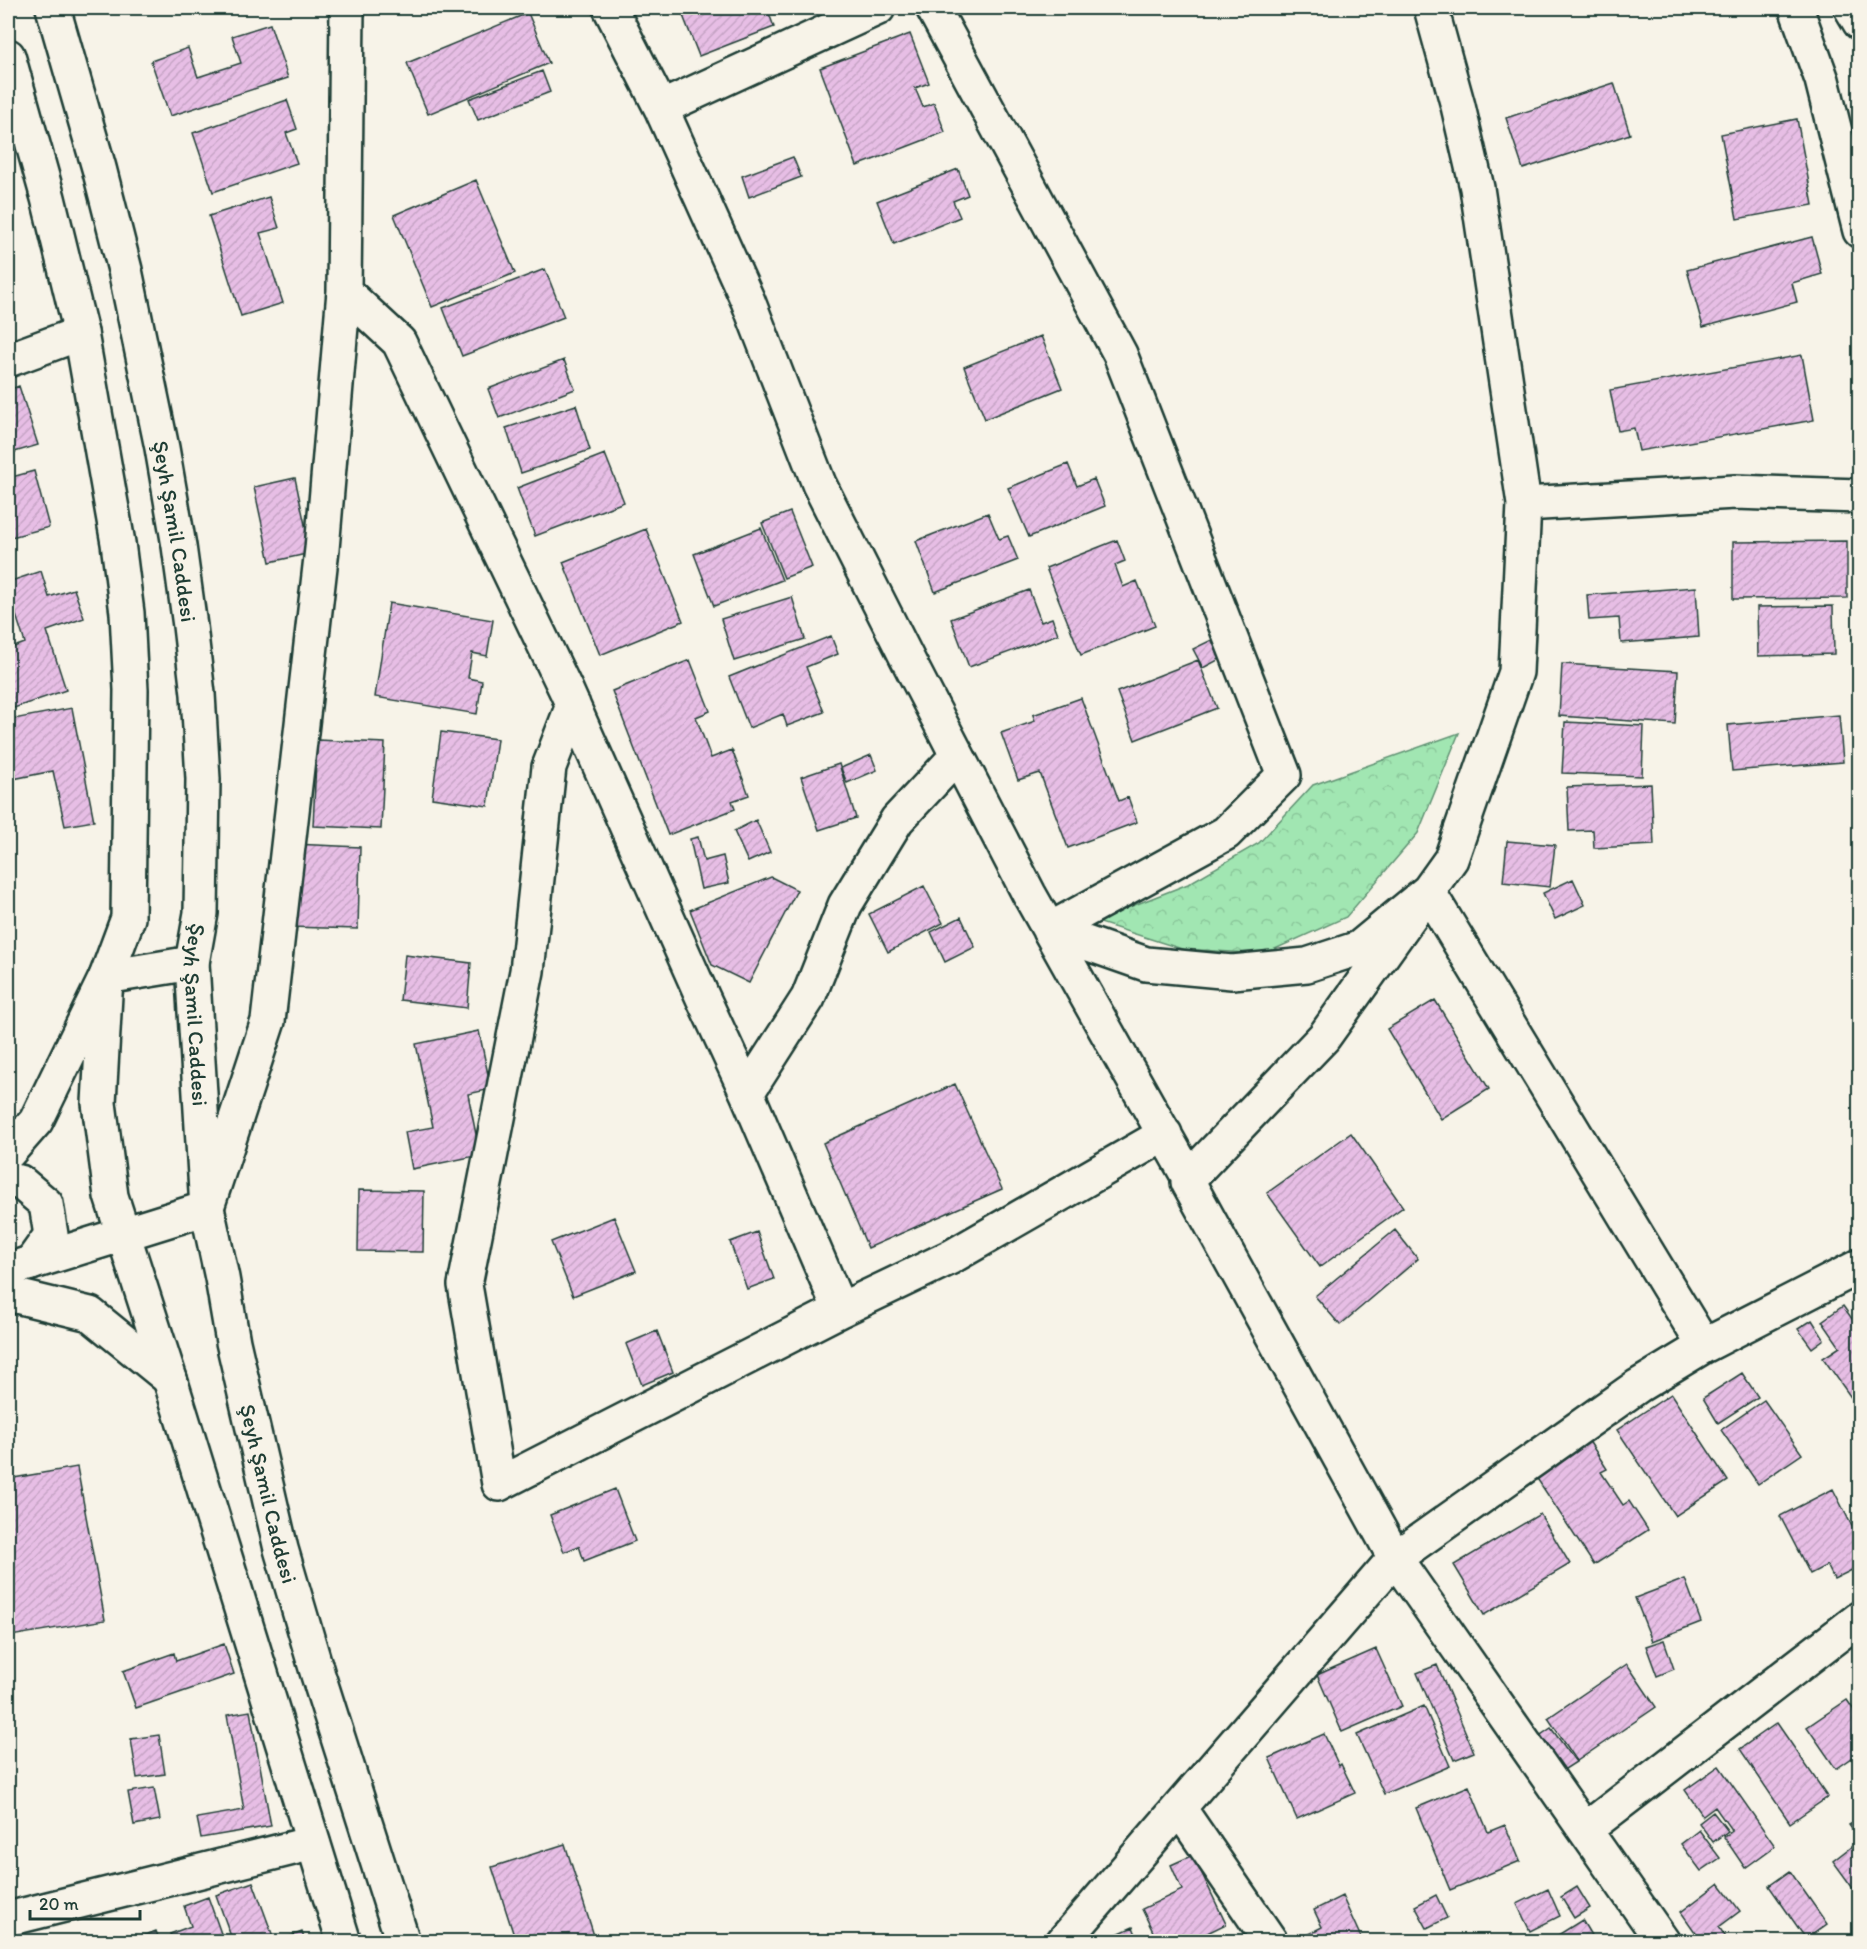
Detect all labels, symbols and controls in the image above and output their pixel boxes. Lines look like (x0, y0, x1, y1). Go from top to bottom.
street label: Şeyh Şamil Caddesi (147, 438, 202, 624)
street label: Şeyh Şamil Caddesi (177, 921, 214, 1107)
street label: Şeyh Şamil Caddesi (234, 1402, 303, 1586)
scale bar (30, 1883, 140, 1921)
text: 20 m (39, 1893, 79, 1915)

